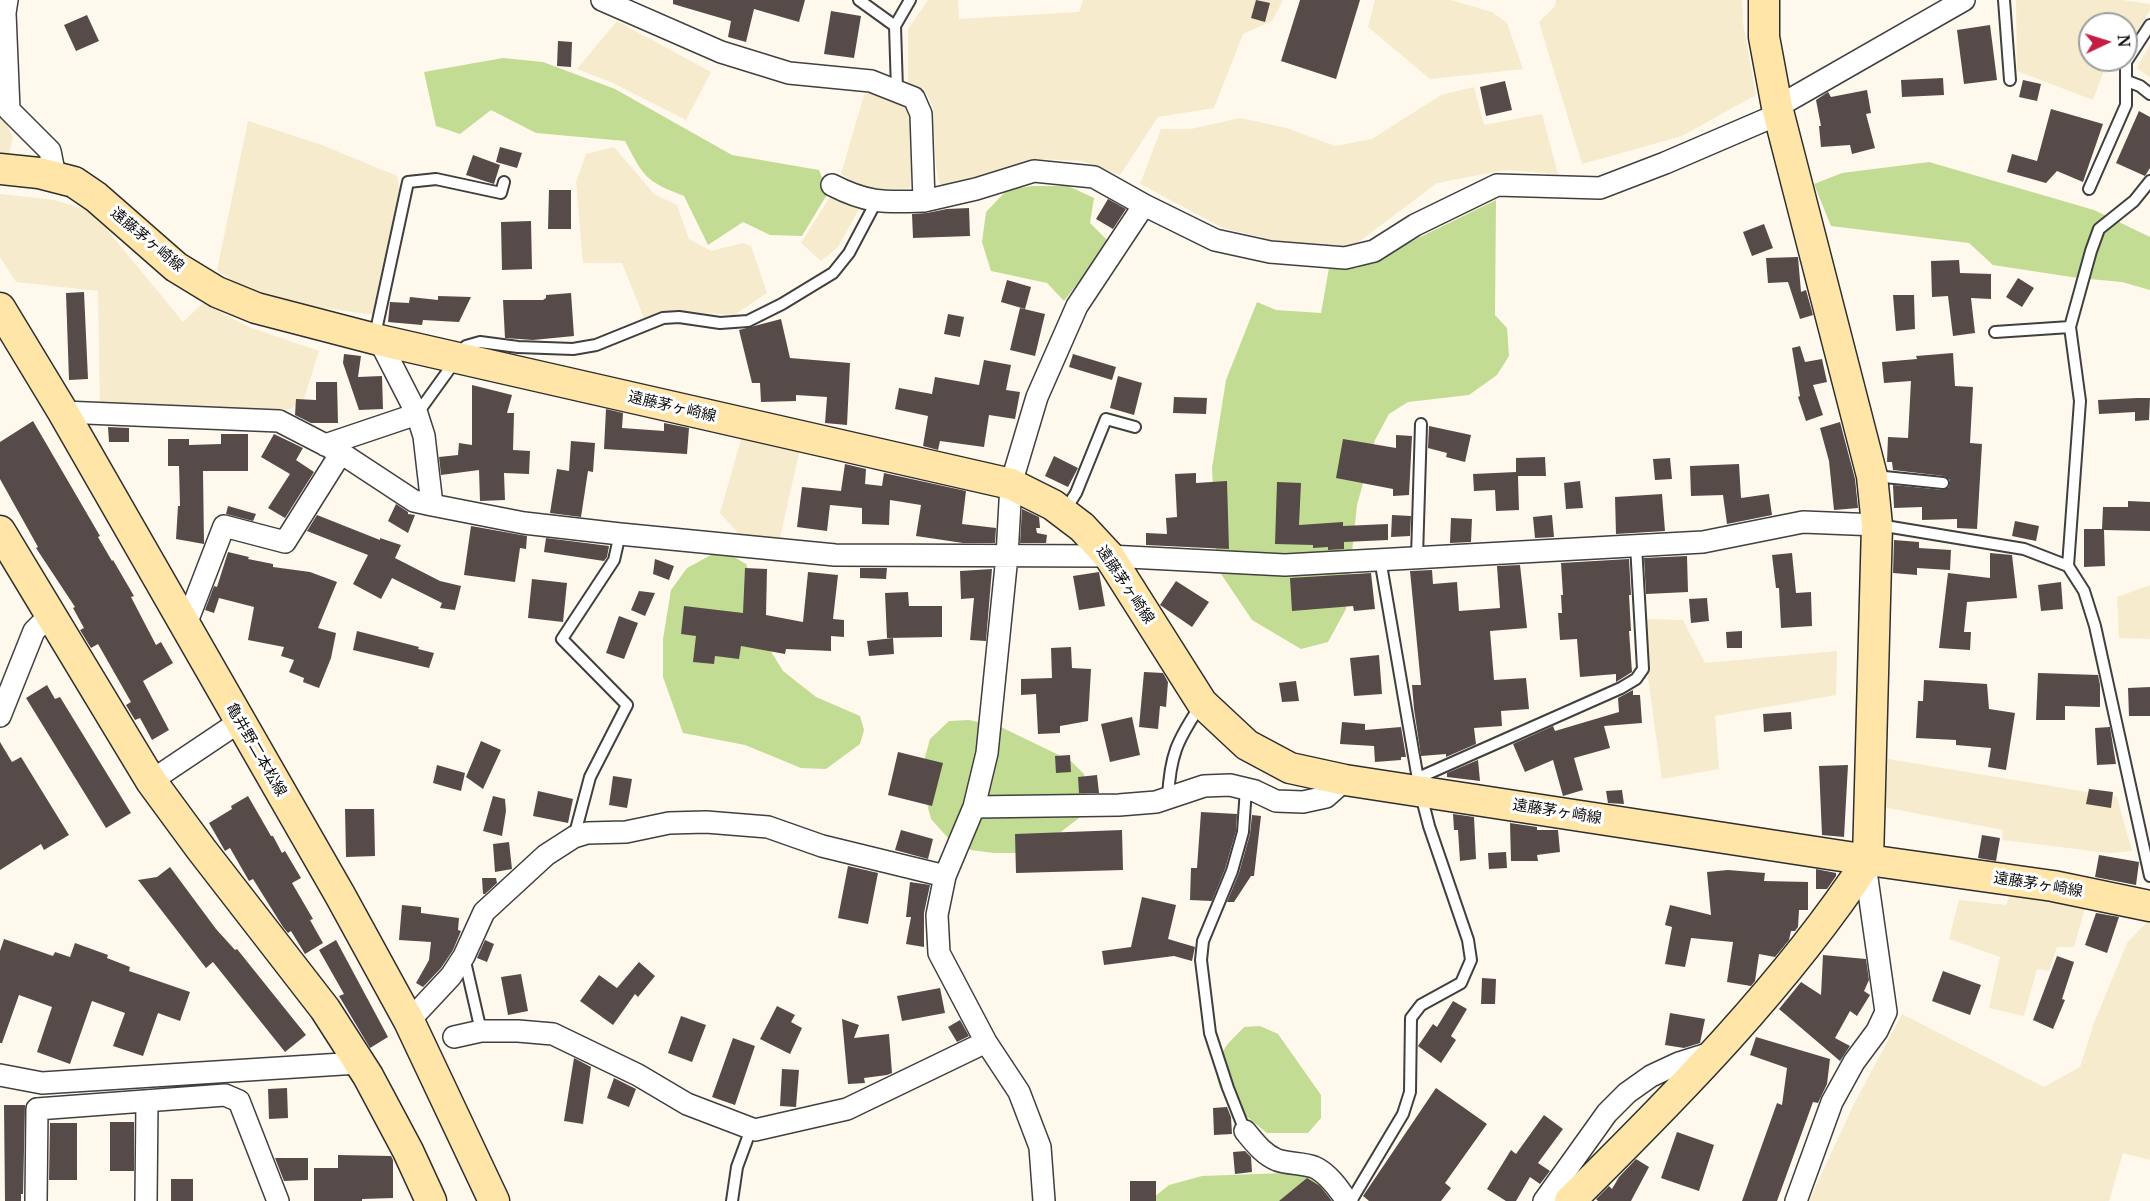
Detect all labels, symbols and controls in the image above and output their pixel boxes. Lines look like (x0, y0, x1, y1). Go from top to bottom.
north arrow (2078, 12, 2138, 72)
text: N (2113, 34, 2135, 48)
street label: 遠藤茅ヶ崎線 (107, 204, 187, 276)
street label: 遠藤茅ヶ崎線 (626, 388, 718, 426)
street label: 遠藤茅ヶ崎線 (1092, 543, 1158, 627)
street label: 亀井野二本松線 (222, 700, 290, 800)
street label: 遠藤茅ヶ崎線 (1511, 796, 1603, 828)
street label: 遠藤茅ヶ崎線 (1992, 869, 2084, 901)

